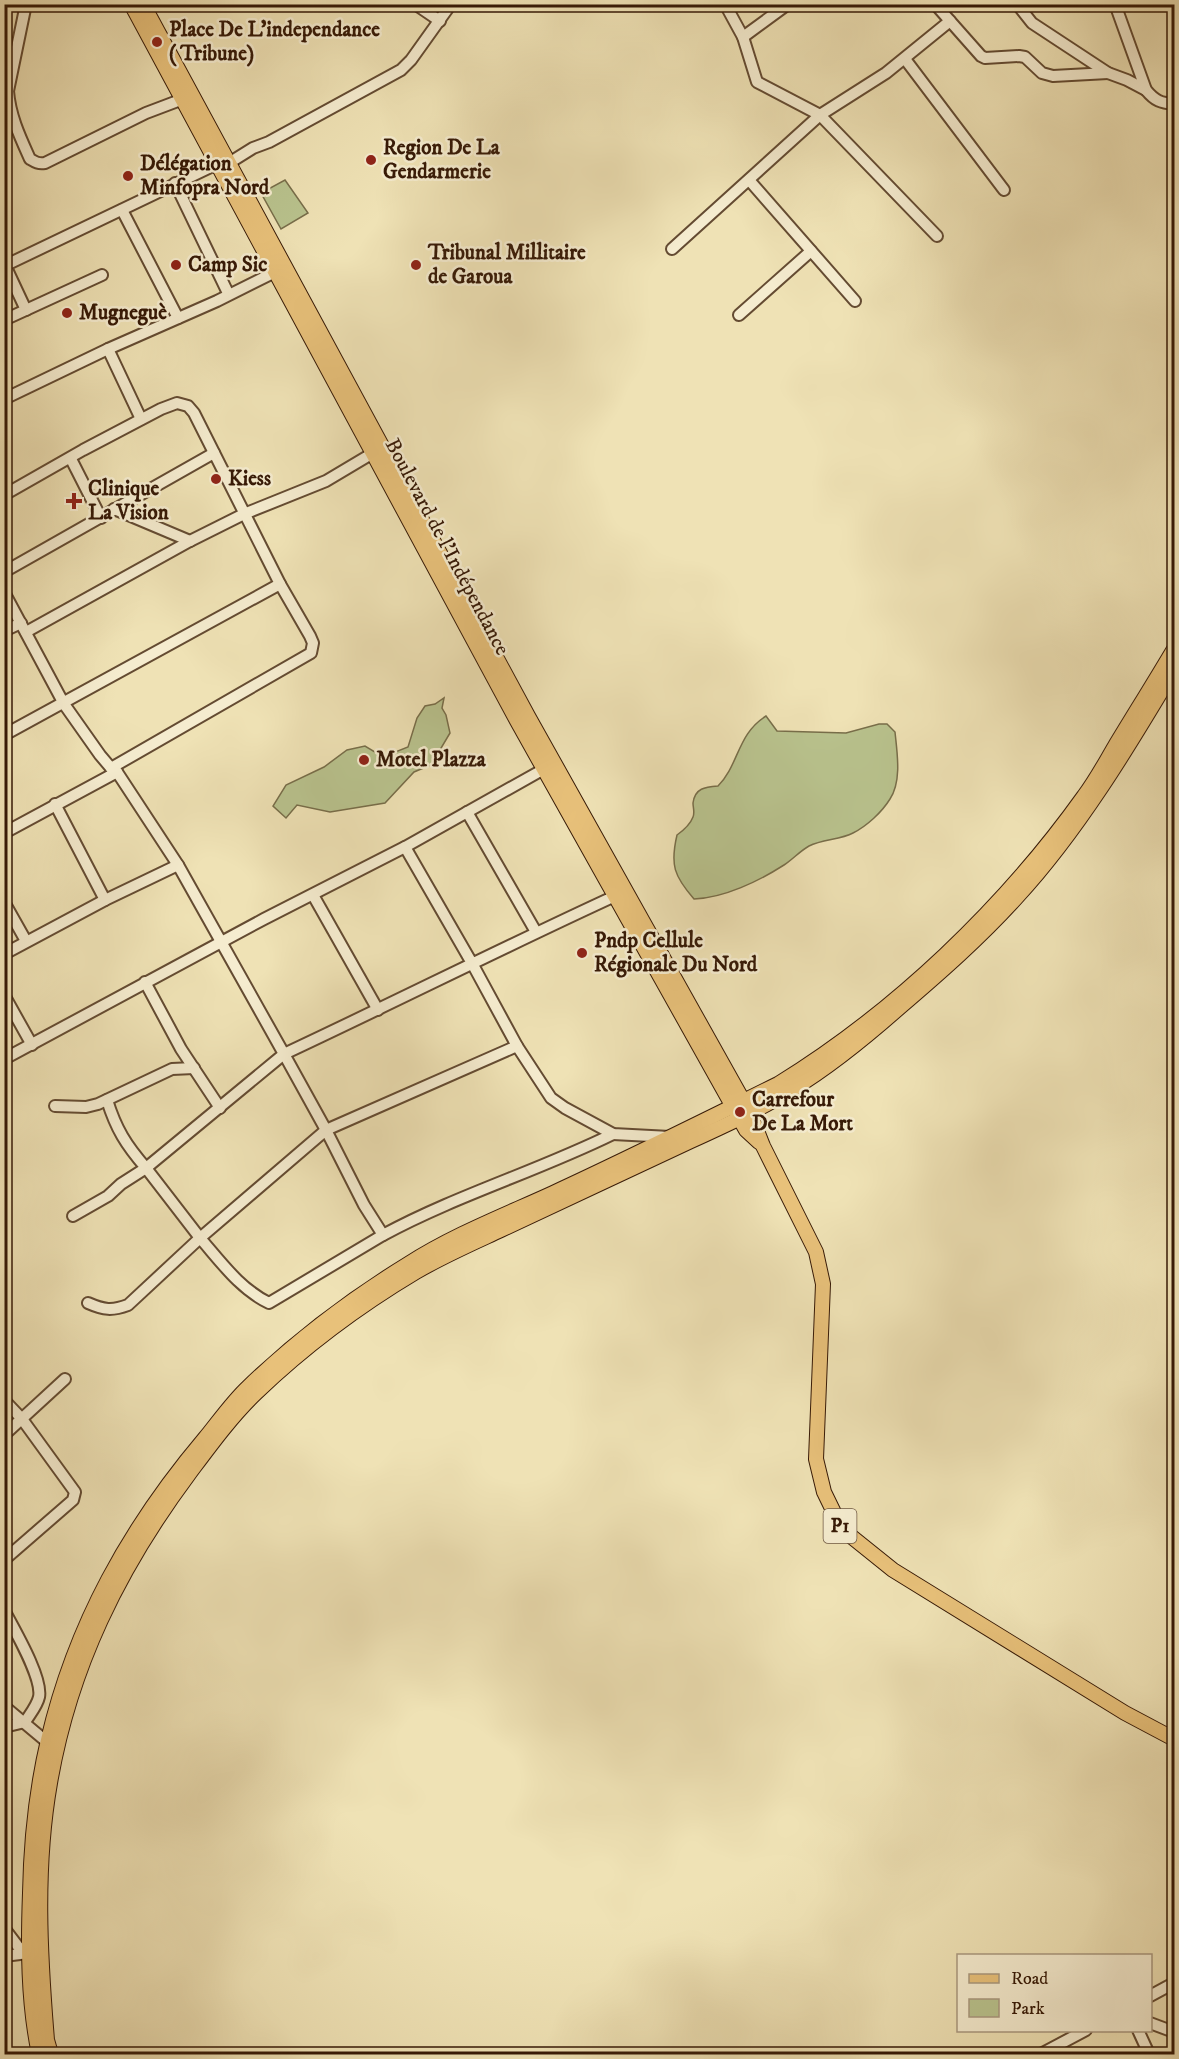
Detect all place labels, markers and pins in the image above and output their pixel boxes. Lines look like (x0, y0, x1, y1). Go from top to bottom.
place label: Place De L'independance ( Tribune) (169, 17, 380, 67)
marker: Place De L'independance ( Tribune) (150, 35, 164, 49)
place label: Region De La Gendarmerie (383, 135, 501, 185)
place label: Délégation Minfopra Nord (140, 151, 270, 201)
marker: Region De La Gendarmerie (364, 153, 378, 167)
marker: Délégation Minfopra Nord (121, 169, 135, 183)
place label: Tribunal Millitaire de Garoua (427, 240, 586, 290)
place label: Camp Sic (188, 252, 267, 278)
marker: Camp Sic (169, 258, 183, 272)
marker: Tribunal Millitaire de Garoua (409, 258, 423, 272)
place label: Mugneguè (79, 300, 167, 326)
marker: Mugneguè (60, 306, 74, 320)
place label: Kiess (228, 466, 271, 492)
marker: Kiess (209, 472, 223, 486)
place label: Clinique La Vision (88, 476, 170, 526)
marker: Clinique La Vision (65, 492, 83, 510)
place label: Motel Plazza (376, 747, 487, 773)
marker: Motel Plazza (357, 753, 371, 767)
place label: Pndp Cellule Régionale Du Nord (594, 928, 758, 978)
marker: Pndp Cellule Régionale Du Nord (575, 946, 589, 960)
place label: Carrefour De La Mort (752, 1087, 853, 1137)
marker: Carrefour De La Mort (733, 1105, 747, 1119)

